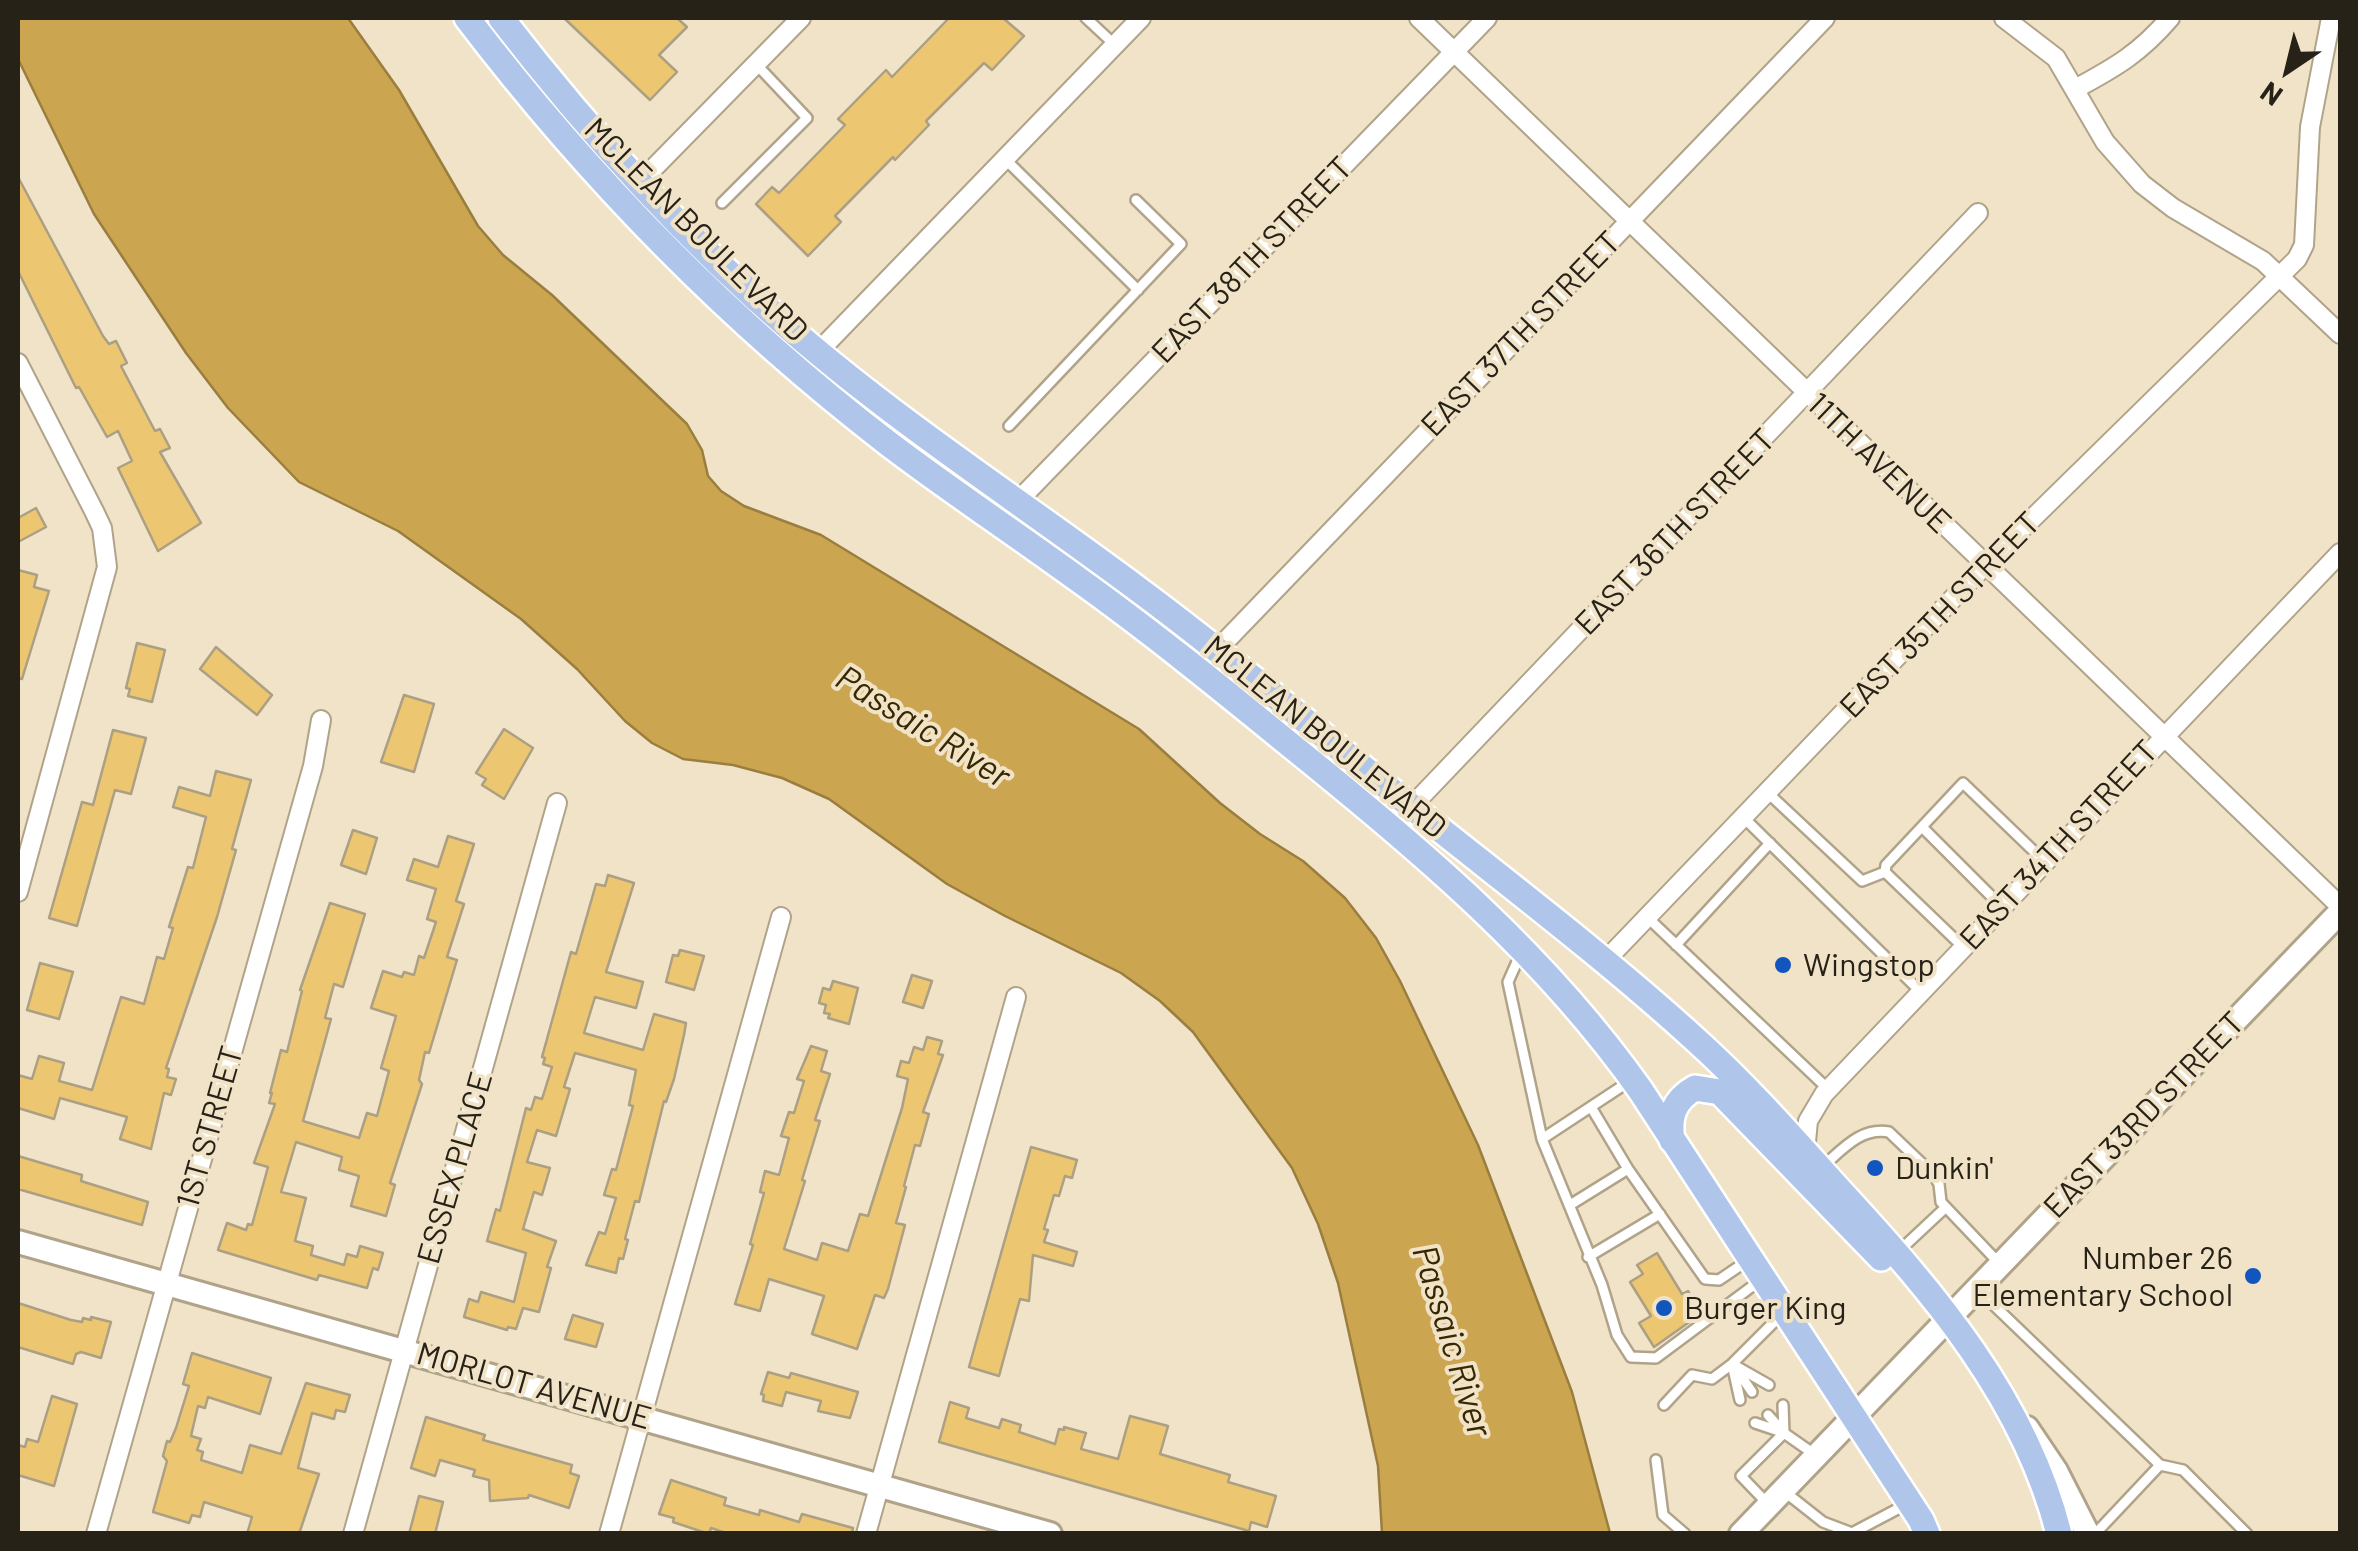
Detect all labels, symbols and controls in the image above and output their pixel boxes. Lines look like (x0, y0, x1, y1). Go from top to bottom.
north arrow (2238, 20, 2338, 120)
text: N (2253, 75, 2288, 114)
street label: MCLEAN BOULEVARD (576, 110, 816, 350)
street label: EAST 38TH STREET (1144, 149, 1360, 371)
street label: EAST 37TH STREET (1413, 223, 1629, 445)
street label: 11TH AVENUE (1799, 385, 1959, 541)
street label: EAST 36TH STREET (1567, 421, 1783, 643)
street label: EAST 35TH STREET (1832, 504, 2048, 726)
street label: MCLEAN BOULEVARD (1196, 627, 1454, 847)
water label: Passaic River (828, 657, 1018, 797)
street label: EAST 34TH STREET (1952, 732, 2166, 958)
place label: Wingstop (1803, 946, 1935, 984)
marker: Wingstop (1772, 954, 1794, 976)
street label: EAST 33RD STREET (2036, 1004, 2252, 1226)
street label: 1ST STREET (169, 1042, 251, 1212)
street label: ESSEX PLACE (409, 1068, 501, 1268)
place label: Dunkin' (1895, 1149, 1993, 1187)
marker: Dunkin' (1864, 1157, 1886, 1179)
place label: Number 26 Elementary School (1972, 1239, 2233, 1314)
water label: Passaic River (1403, 1240, 1501, 1442)
marker: Number 26 Elementary School (2242, 1265, 2264, 1287)
place label: Burger King (1684, 1289, 1846, 1327)
marker: Burger King (1653, 1297, 1675, 1319)
street label: MORLOT AVENUE (412, 1334, 656, 1438)

